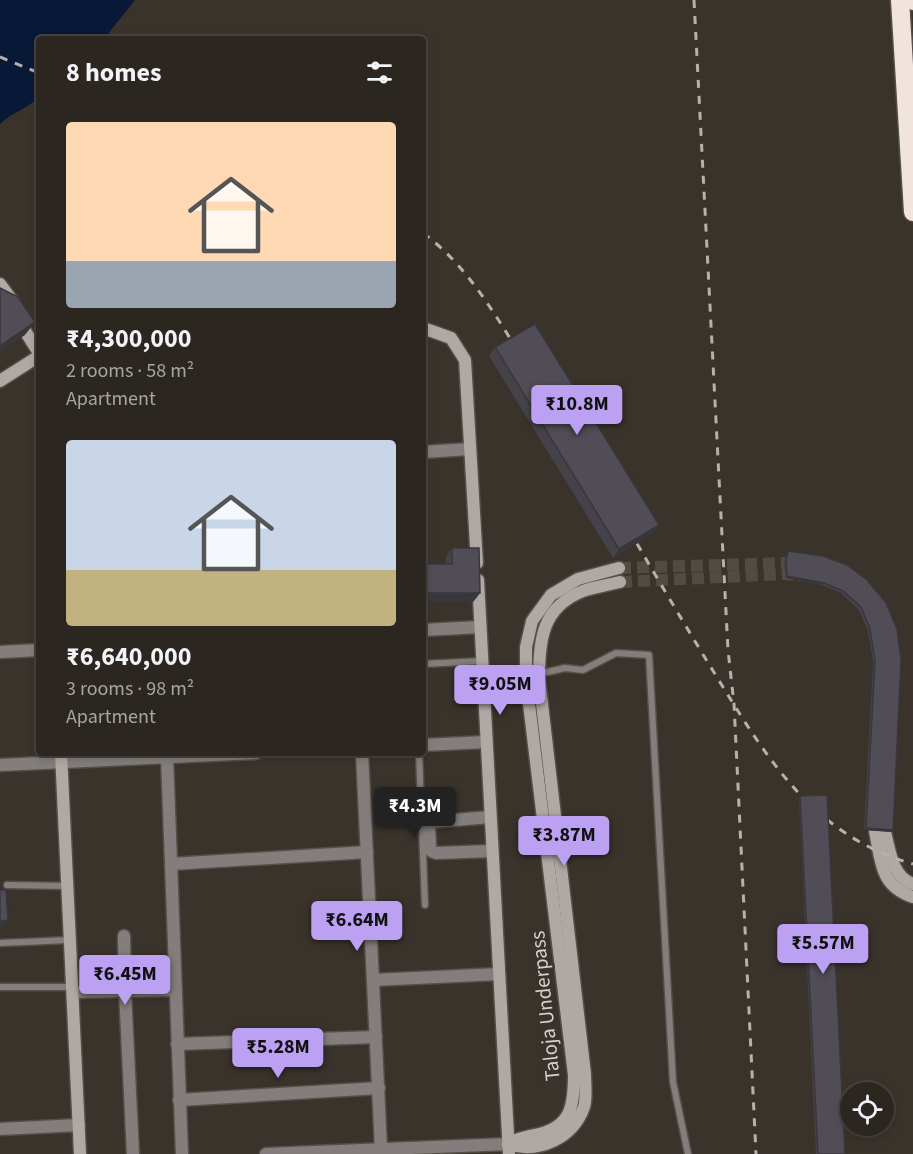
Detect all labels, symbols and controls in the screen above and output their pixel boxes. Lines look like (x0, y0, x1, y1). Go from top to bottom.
text: 8 homes (66, 54, 161, 91)
icon: filters (363, 56, 396, 89)
icon: home (177, 161, 285, 269)
text: ₹4,300,000 (66, 320, 191, 357)
text: 2 rooms · 58 m² (66, 357, 194, 385)
text: Apartment (66, 385, 156, 413)
pin: ₹10.8M (528, 385, 626, 436)
text: ₹10.8M (545, 390, 609, 418)
icon: home (177, 479, 285, 587)
text: ₹6,640,000 (66, 638, 191, 675)
pin: ₹9.05M (451, 665, 549, 716)
text: ₹9.05M (468, 670, 532, 698)
text: 3 rooms · 98 m² (66, 675, 194, 703)
text: Apartment (66, 703, 156, 731)
pin: ₹4.3M (373, 787, 457, 838)
text: ₹4.3M (389, 792, 441, 820)
pin: ₹3.87M (515, 816, 613, 867)
text: ₹3.87M (532, 821, 596, 849)
pin: ₹6.64M (308, 901, 406, 952)
text: ₹6.64M (325, 906, 389, 934)
pin: ₹5.57M (774, 924, 872, 975)
street label: Taloja Underpass (522, 929, 568, 1083)
text: ₹5.57M (791, 929, 855, 957)
pin: ₹6.45M (76, 955, 174, 1006)
text: ₹6.45M (93, 960, 157, 988)
pin: ₹5.28M (229, 1028, 327, 1079)
text: ₹5.28M (246, 1033, 310, 1061)
map controls (840, 1082, 894, 1136)
button: locate (840, 1082, 894, 1136)

